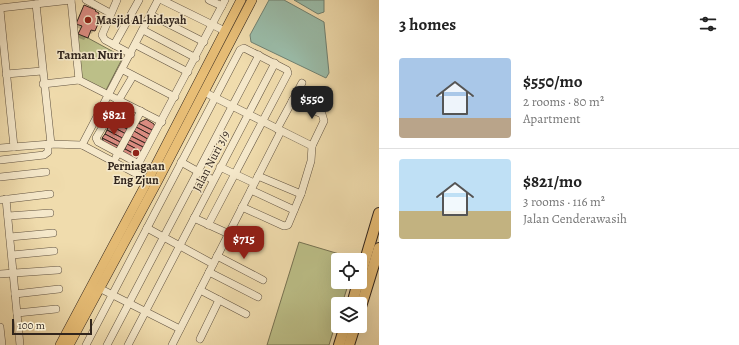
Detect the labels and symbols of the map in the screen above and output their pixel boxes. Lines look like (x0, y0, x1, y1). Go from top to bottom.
place label: Masjid Al-hidayah (96, 12, 187, 28)
marker: Masjid Al-hidayah (83, 15, 93, 25)
district label: Taman Nuri (57, 46, 123, 63)
pin: $550 (288, 86, 336, 120)
pin: $821 (90, 102, 138, 136)
street label: Jalan Nuri 3/9 (189, 128, 233, 194)
marker: Perniagaan Eng Zjun (131, 148, 141, 158)
place label: Perniagaan Eng Zjun (107, 158, 165, 188)
pin: $715 (220, 226, 268, 260)
scale bar (12, 317, 92, 336)

